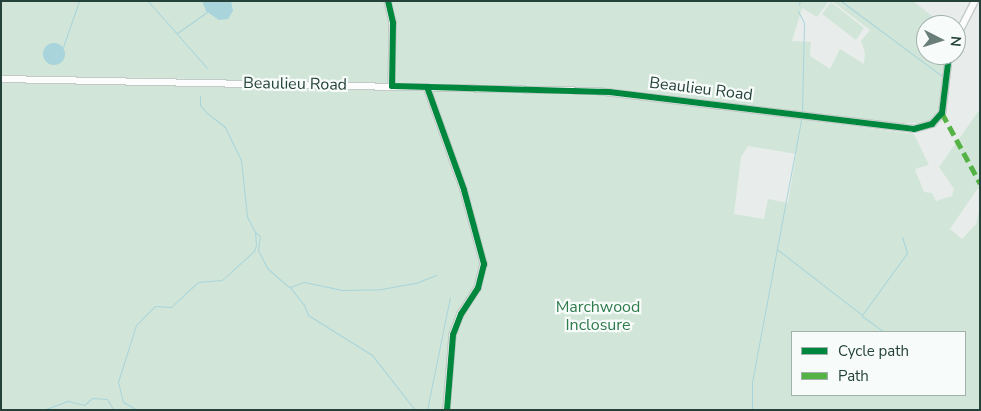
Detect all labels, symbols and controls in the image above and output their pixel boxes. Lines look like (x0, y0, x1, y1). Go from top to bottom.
north arrow (916, 15, 966, 65)
text: N (946, 35, 965, 47)
street label: Beaulieu Road (243, 73, 347, 95)
street label: Beaulieu Road (648, 73, 754, 105)
park label: Marchwood Inclosure (556, 297, 640, 335)
legend (791, 331, 966, 396)
text: Cycle path (838, 341, 909, 361)
text: Path (838, 366, 869, 386)

